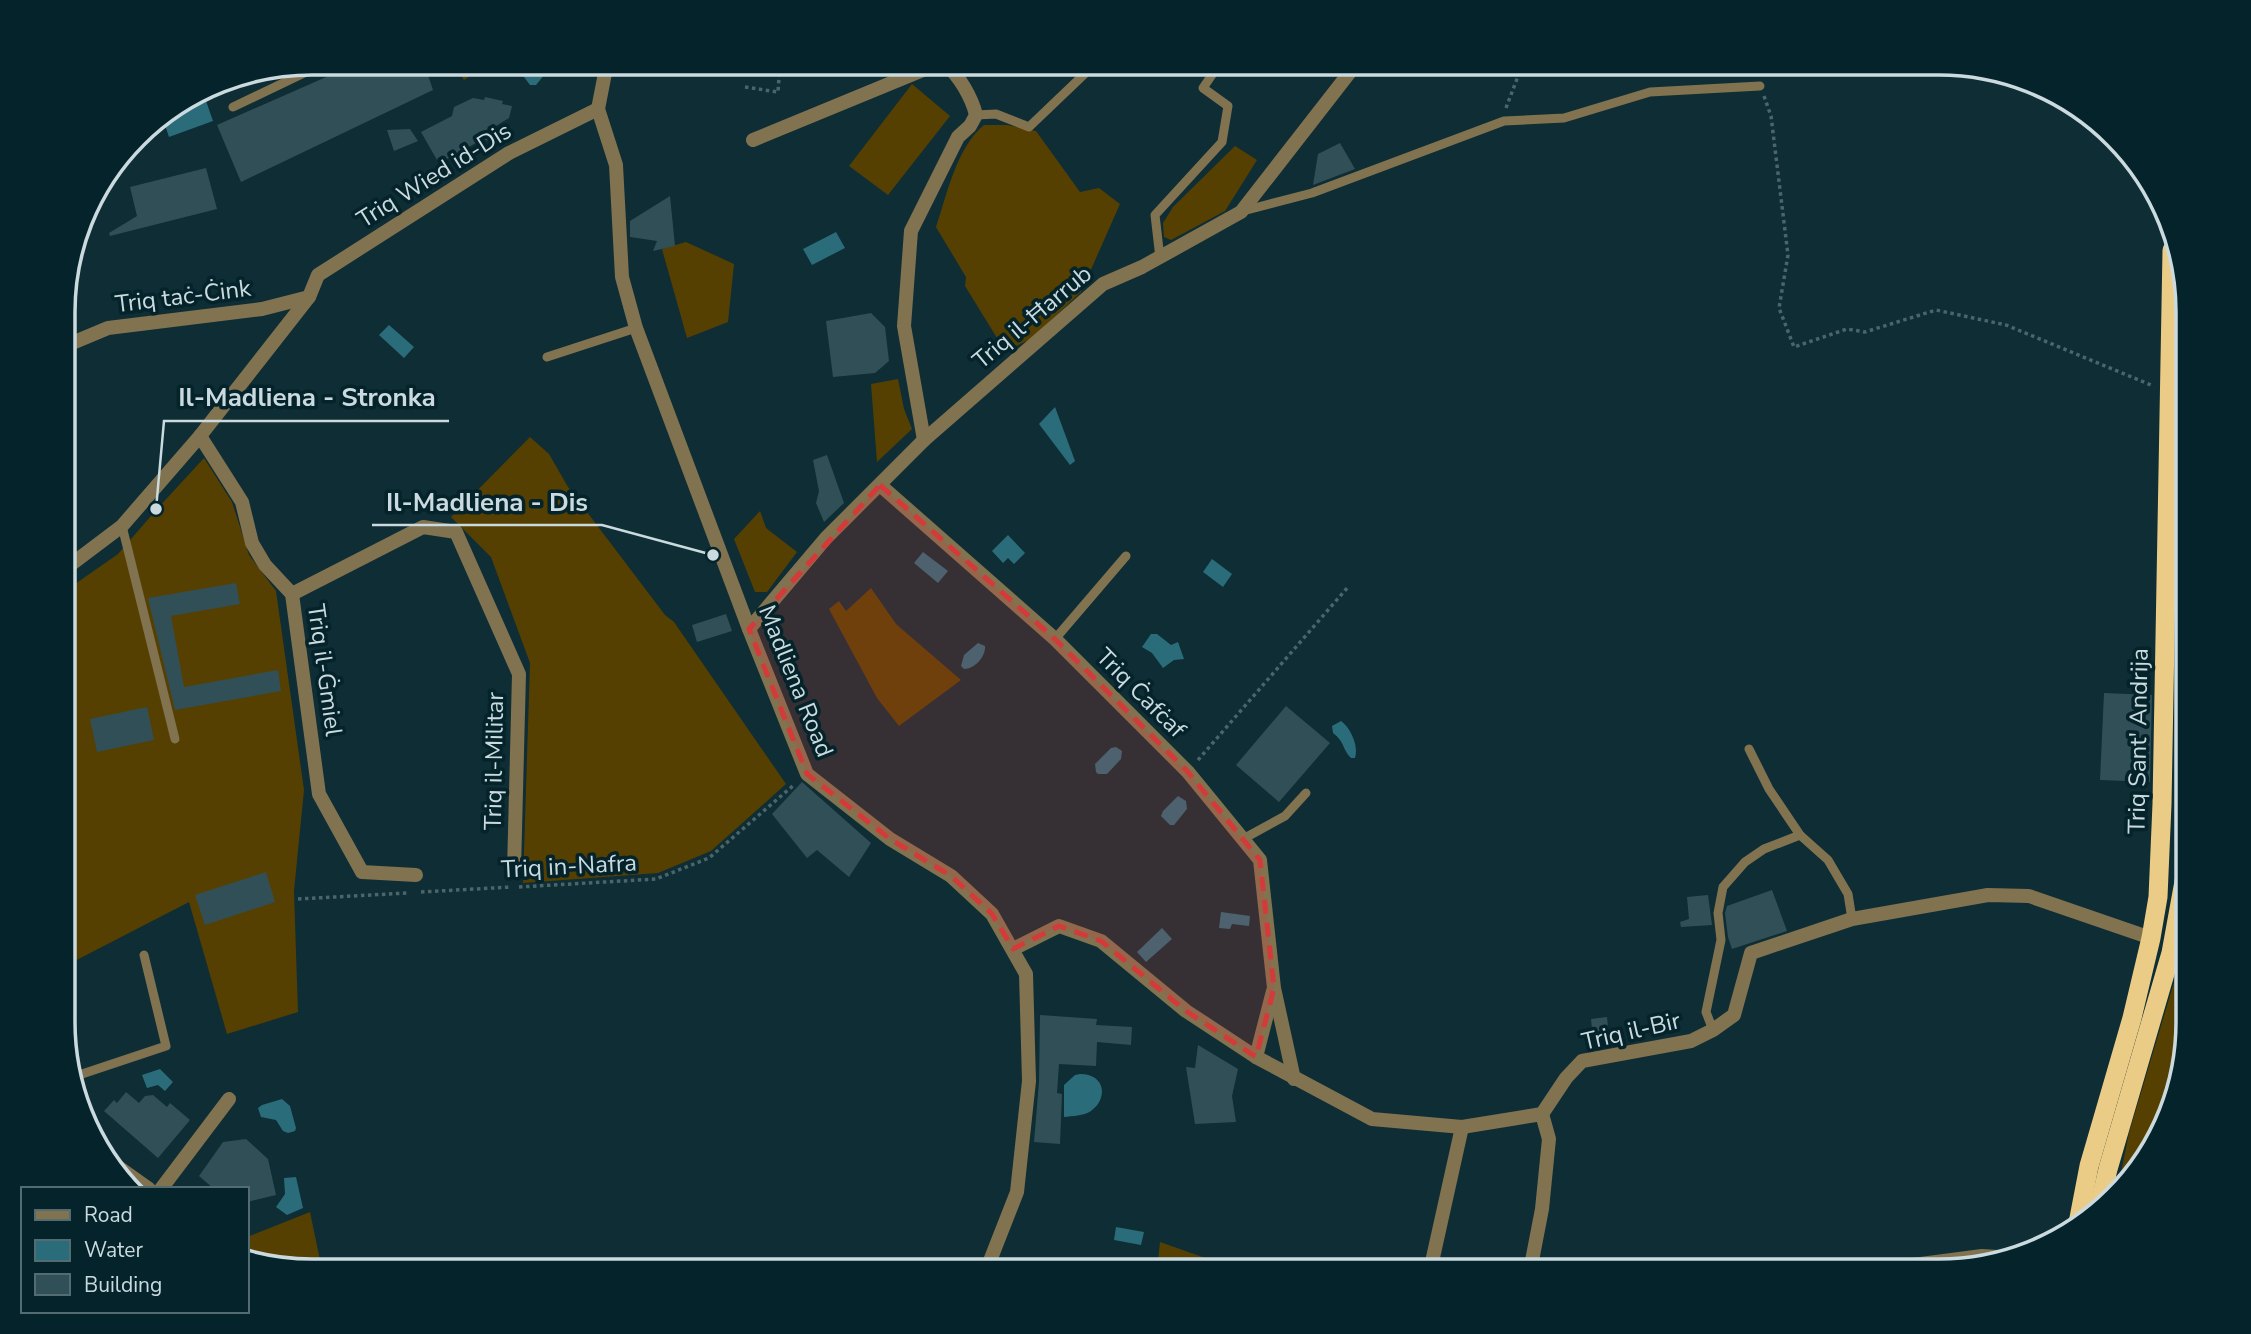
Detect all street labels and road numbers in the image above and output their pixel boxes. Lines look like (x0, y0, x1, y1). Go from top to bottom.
street label: Triq Wied id-Dis (351, 115, 517, 235)
street label: Triq il-Ħarrub (966, 258, 1098, 376)
street label: Triq taċ-Ċink (113, 272, 254, 320)
street label: Madliena Road (751, 600, 841, 762)
street label: Triq il-Ġmiel (300, 602, 350, 738)
street label: Triq Ċafċaf (1089, 641, 1194, 746)
street label: Triq Sant' Andrija (2120, 648, 2156, 834)
street label: Triq il-Militar (477, 691, 511, 830)
street label: Triq in-Nafra (500, 846, 638, 886)
street label: Triq il-Bir (1579, 1004, 1684, 1058)

